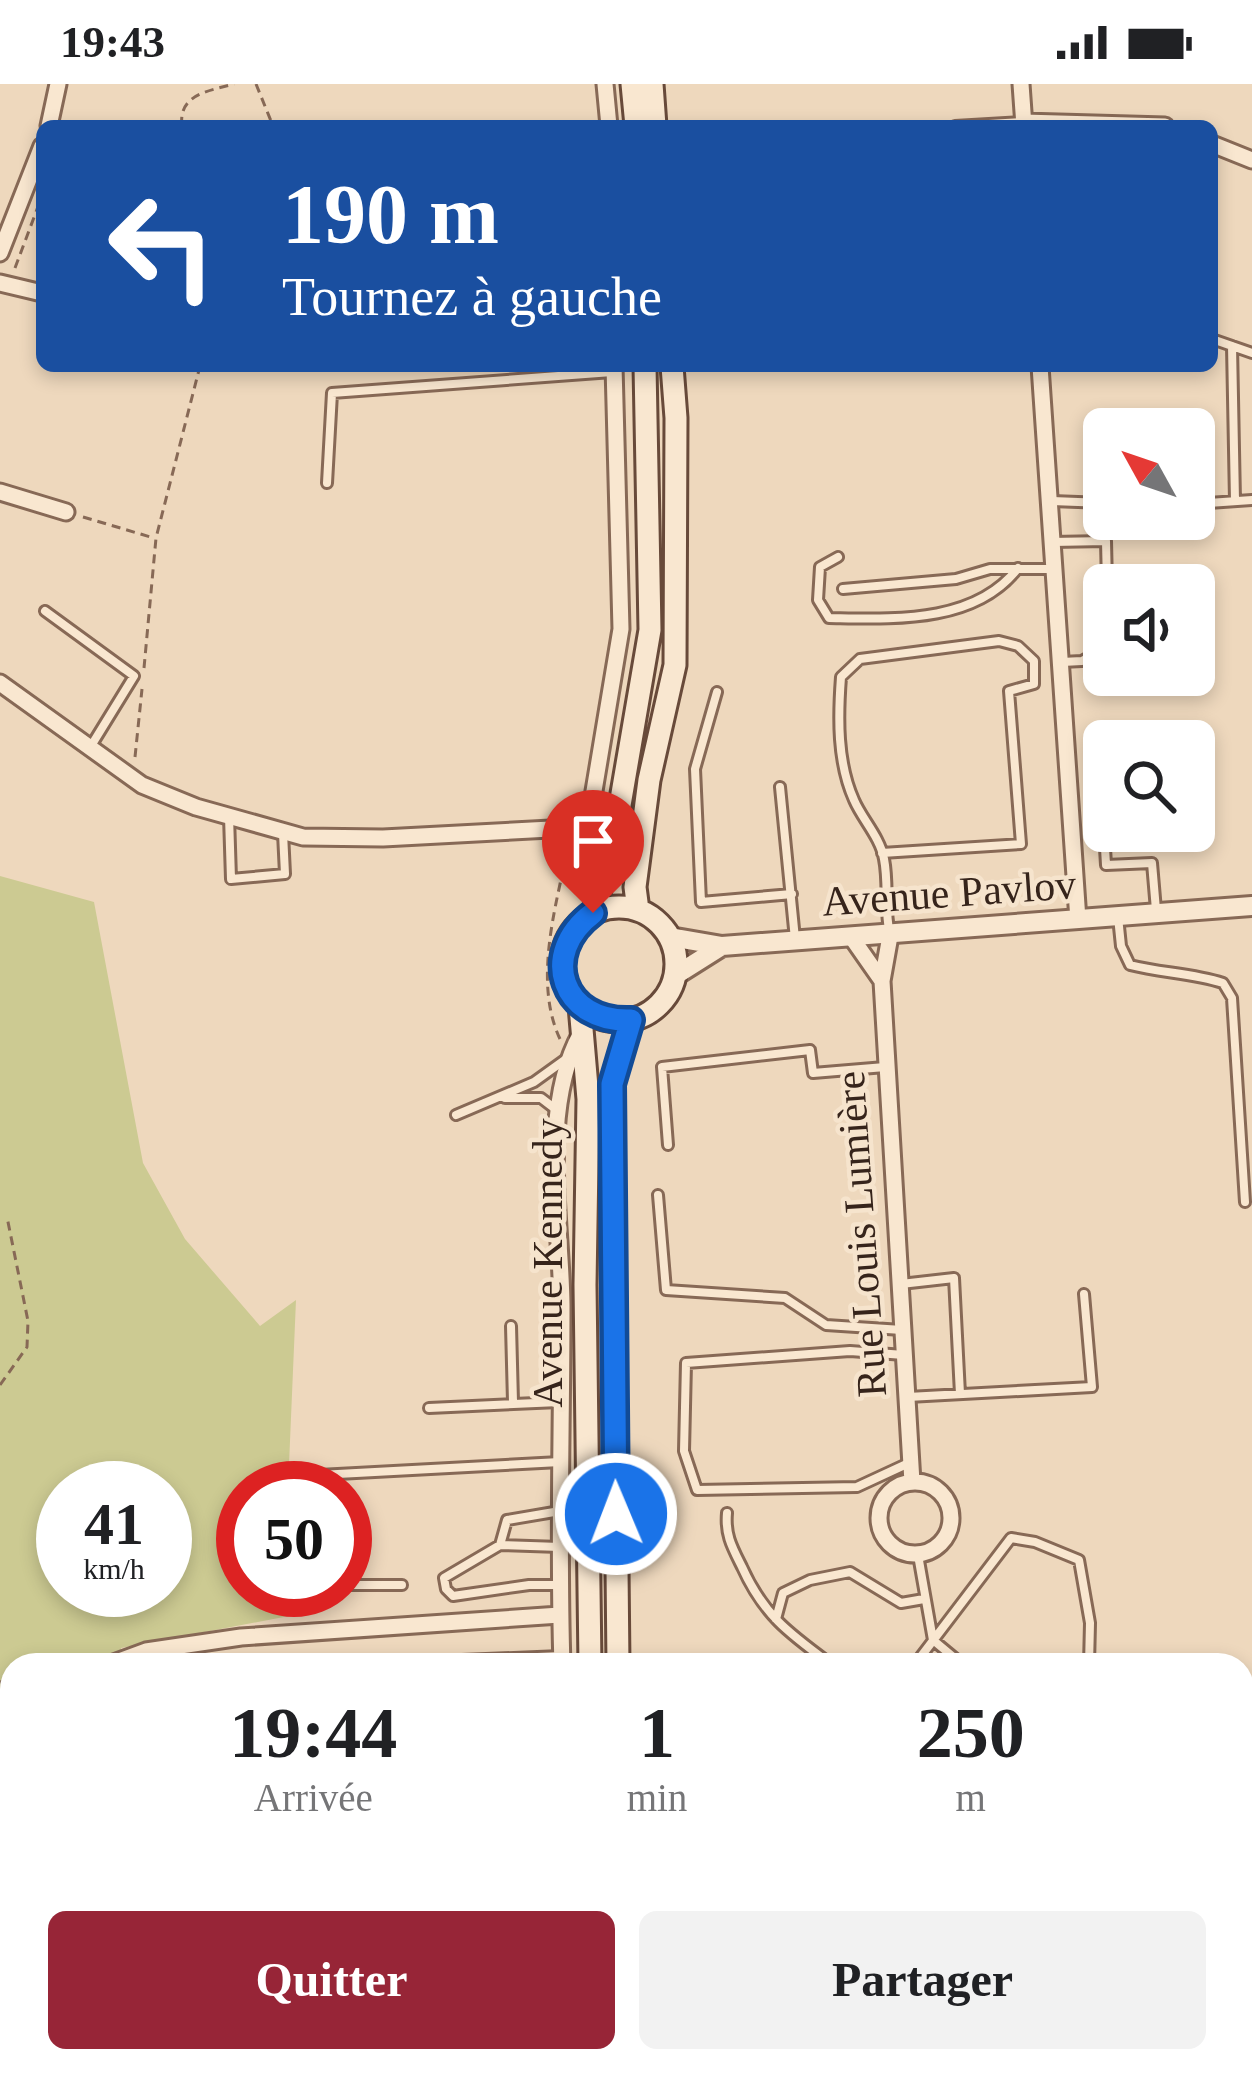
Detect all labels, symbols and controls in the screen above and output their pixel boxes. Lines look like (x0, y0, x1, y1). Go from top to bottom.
text: 19:43 (60, 17, 165, 67)
icon: left (84, 168, 240, 324)
text: 190 m (282, 168, 499, 261)
text: Tournez à gauche (282, 267, 662, 327)
north arrow (1083, 408, 1215, 540)
map controls (1083, 408, 1215, 852)
button: sound (1083, 564, 1215, 696)
button: search (1083, 720, 1215, 852)
pin (542, 790, 644, 913)
icon: arrive (560, 808, 626, 874)
street label: Avenue Pavlov (820, 861, 1078, 925)
street label: Rue Louis Lumière (827, 1069, 895, 1399)
street label: Avenue Kennedy (525, 1118, 571, 1408)
position arrow (553, 1451, 679, 1577)
speed limit sign: 50 (216, 1461, 372, 1617)
text: 41 (84, 1491, 144, 1557)
text: km/h (83, 1552, 145, 1585)
text: 19:44 (229, 1693, 397, 1773)
text: 1 (639, 1693, 675, 1773)
text: 250 (917, 1693, 1025, 1773)
text: Arrivée (254, 1776, 373, 1819)
text: min (627, 1776, 687, 1819)
text: m (955, 1776, 986, 1819)
button: Quitter (48, 1911, 615, 2049)
button: Partager (639, 1911, 1206, 2049)

